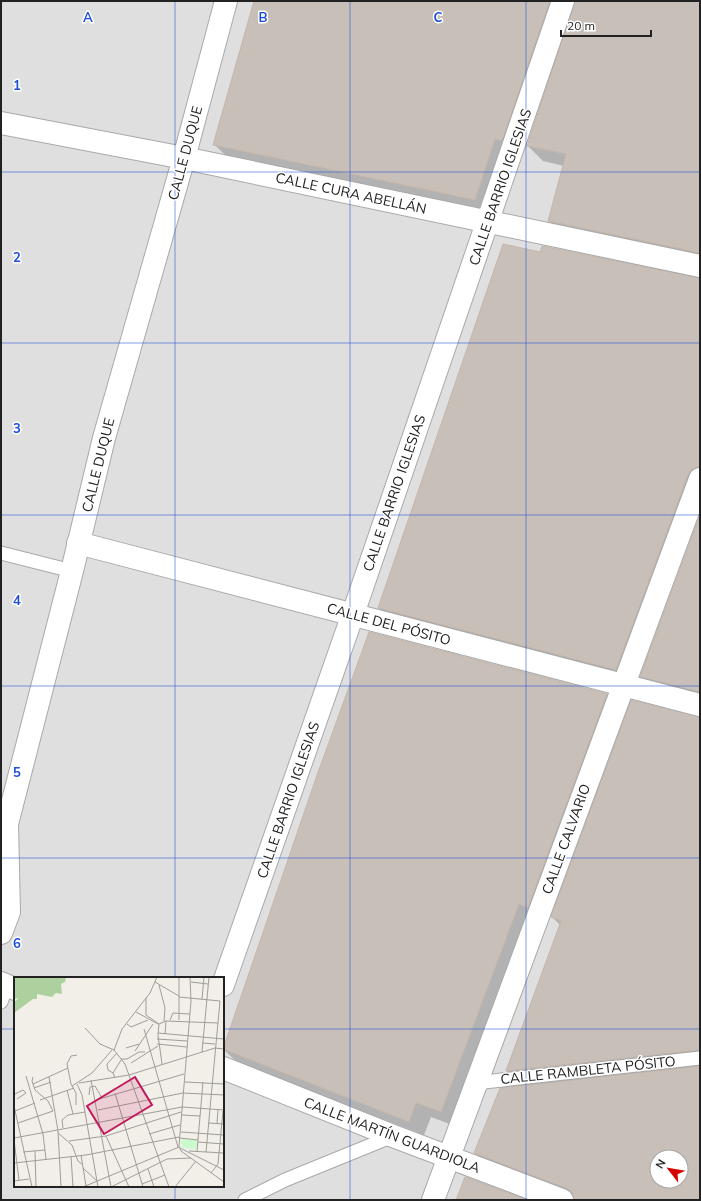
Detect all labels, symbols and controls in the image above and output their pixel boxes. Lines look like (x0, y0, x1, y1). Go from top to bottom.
text: A (83, 9, 93, 25)
text: B (259, 9, 268, 25)
text: C (434, 9, 443, 25)
scale bar (561, 12, 651, 38)
text: 20 m (567, 18, 595, 33)
text: 1 (13, 77, 21, 93)
street label: CALLE DUQUE (164, 104, 206, 202)
street label: CALLE BARRIO IGLESIAS (465, 106, 535, 268)
street label: CALLE CURA ABELLÁN (274, 168, 428, 218)
text: 2 (13, 249, 21, 265)
street label: CALLE BARRIO IGLESIAS (359, 412, 429, 574)
street label: CALLE DUQUE (78, 416, 118, 514)
text: 3 (13, 420, 21, 436)
text: 4 (13, 592, 21, 608)
street label: CALLE DEL PÓSITO (325, 599, 453, 649)
street label: CALLE BARRIO IGLESIAS (253, 719, 323, 881)
text: 5 (13, 764, 21, 780)
street label: CALLE CALVARIO (538, 781, 594, 897)
text: 6 (13, 935, 21, 951)
inset map (14, 977, 224, 1187)
street label: CALLE RAMBLETA PÓSITO (500, 1052, 676, 1088)
street label: CALLE MARTÍN GUARDIOLA (301, 1093, 483, 1177)
north arrow (649, 1149, 689, 1189)
text: N (652, 1157, 669, 1171)

